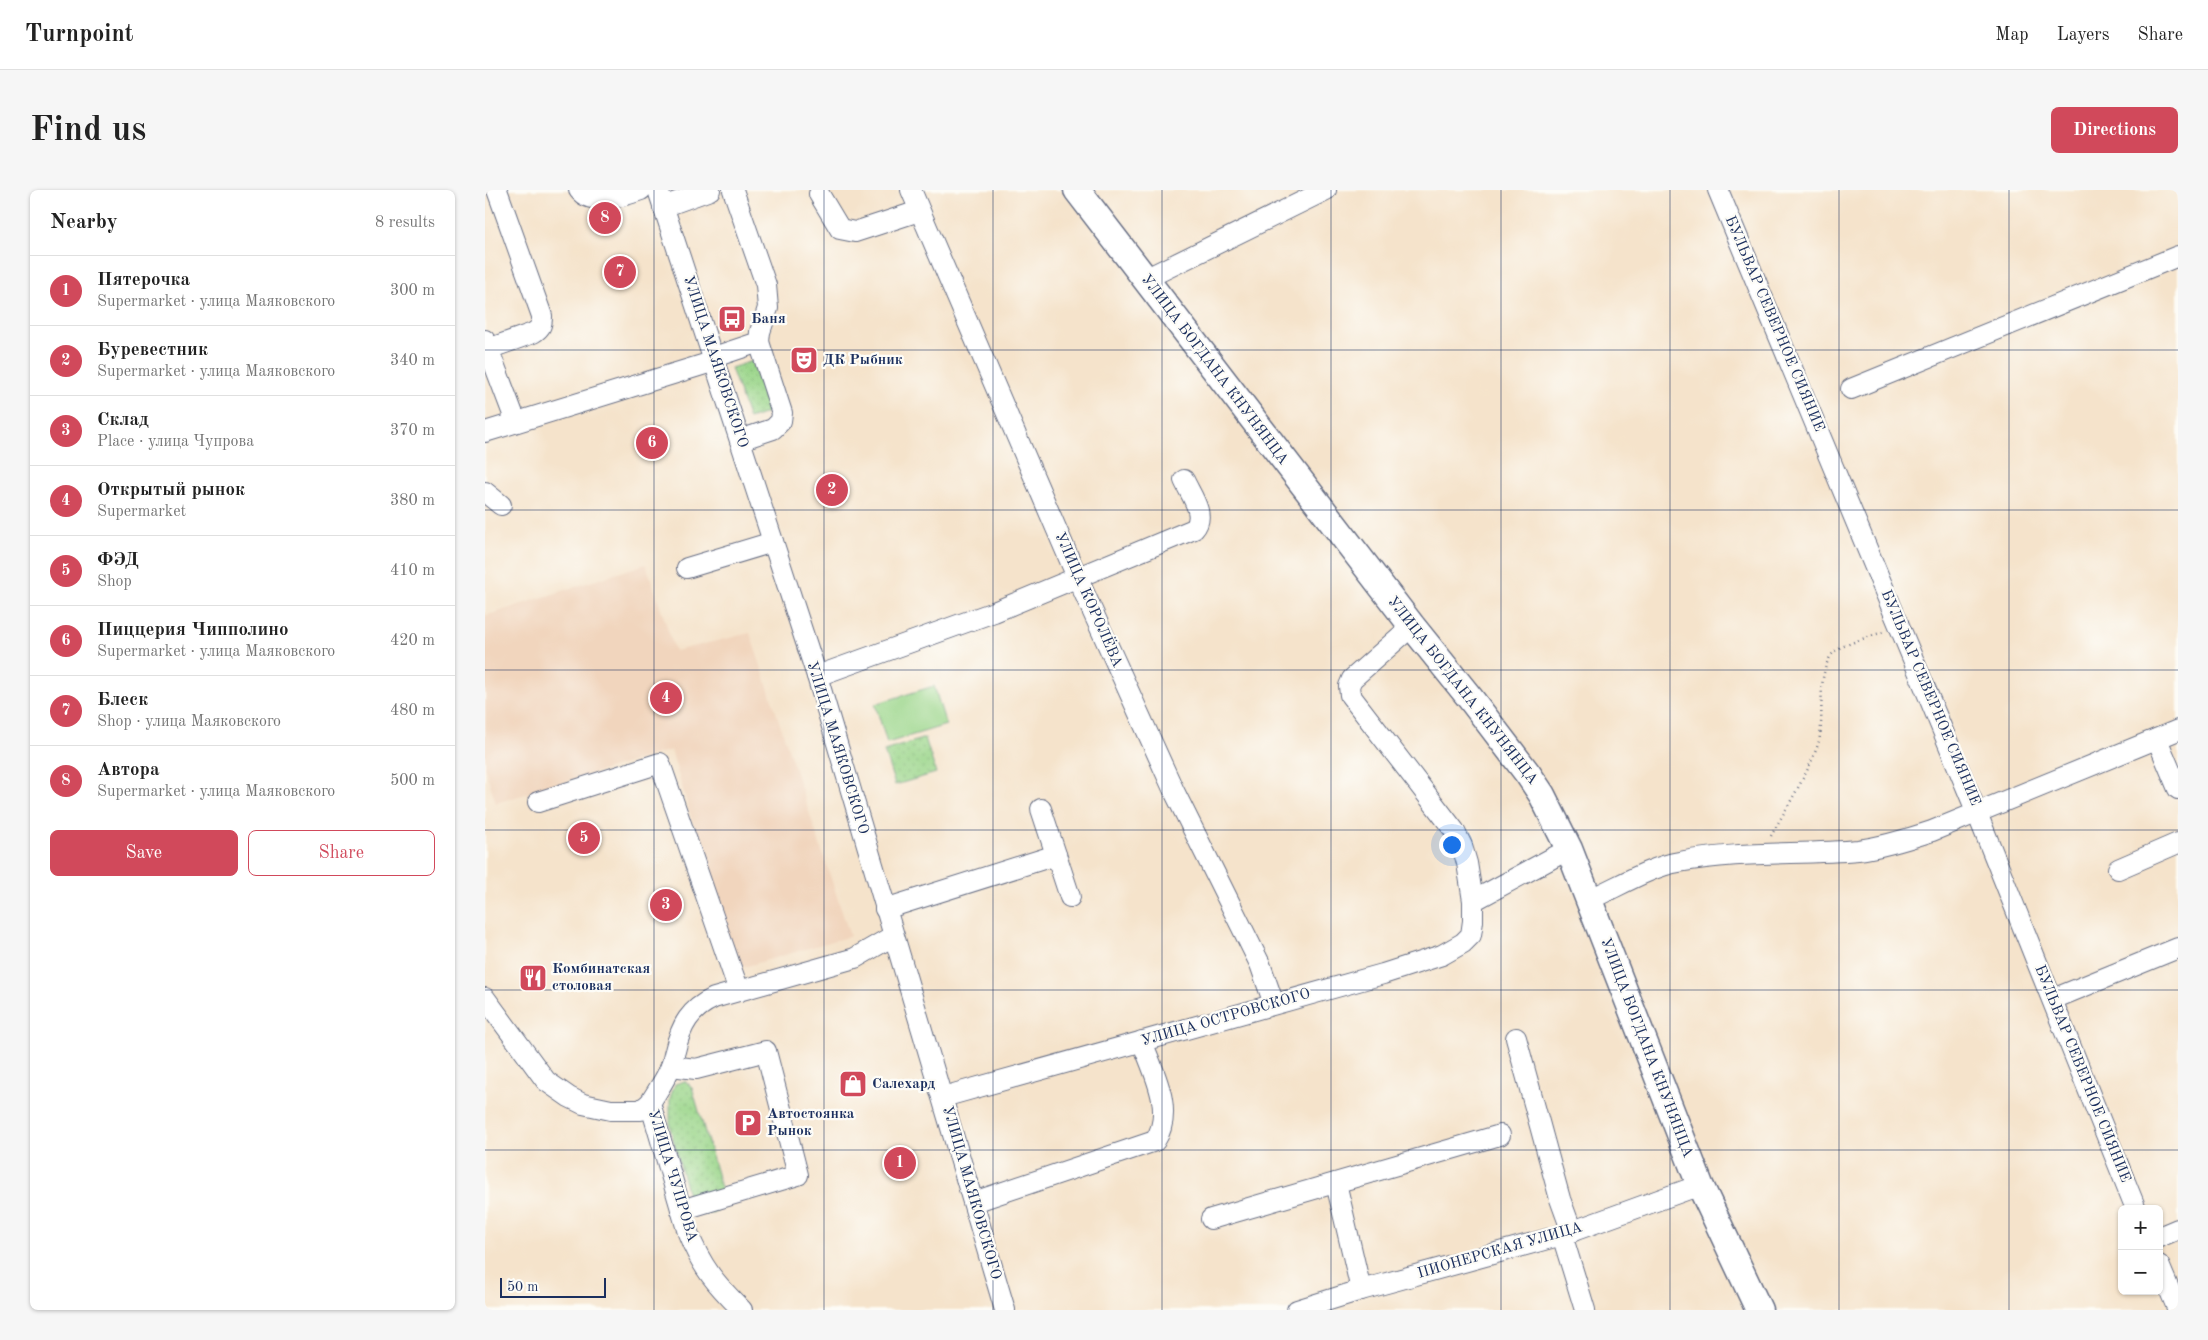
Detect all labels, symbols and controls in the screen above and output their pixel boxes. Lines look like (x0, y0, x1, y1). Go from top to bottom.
text: Turnpoint (25, 23, 133, 47)
text: Map (1995, 26, 2029, 44)
text: Layers (2057, 26, 2109, 44)
text: Share (2137, 26, 2183, 44)
button: Directions (2051, 107, 2178, 153)
text: Find us (30, 113, 146, 148)
pin: 8 (589, 199, 621, 237)
text: Nearby (50, 212, 118, 233)
street label: БУЛЬВАР СЕВЕРНОЕ СИЯНИЕ (1722, 214, 1826, 434)
text: 8 results (375, 215, 435, 231)
pin: 7 (604, 253, 636, 291)
text: Пятерочка (97, 271, 190, 290)
street label: УЛИЦА БОГДАНА КНУНЯНЦА (1138, 272, 1291, 468)
street label: УЛИЦА МАЯКОВСКОГО (680, 274, 750, 450)
text: 1 (61, 283, 71, 299)
text: 300 m (390, 283, 435, 299)
text: Supermarket · улица Маяковского (97, 294, 335, 310)
bus stop icon: Баня (717, 304, 747, 334)
place label: Баня (751, 312, 786, 327)
text: Буревестник (97, 341, 208, 360)
theatre icon: ДК Рыбник (789, 345, 819, 375)
text: 2 (61, 353, 71, 369)
text: 340 m (390, 353, 435, 369)
place label: ДК Рыбник (823, 353, 903, 368)
text: Supermarket · улица Маяковского (97, 364, 335, 380)
text: Склад (97, 411, 149, 430)
text: 3 (61, 423, 71, 439)
text: 370 m (390, 423, 435, 439)
pin: 6 (636, 424, 668, 462)
text: Place · улица Чупрова (97, 434, 254, 450)
pin: 2 (816, 471, 848, 509)
text: Открытый рынок (97, 481, 245, 500)
text: 4 (61, 493, 71, 509)
text: 380 m (390, 493, 435, 509)
text: Supermarket (97, 504, 186, 520)
street label: УЛИЦА КОРОЛЁВА (1051, 529, 1128, 670)
text: ФЭД (97, 551, 139, 570)
text: 5 (61, 563, 71, 579)
text: 410 m (390, 563, 435, 579)
text: Shop (97, 574, 132, 590)
street label: БУЛЬВАР СЕВЕРНОЕ СИЯНИЕ (1878, 588, 1982, 808)
street label: УЛИЦА БОГДАНА КНУНЯНЦА (1384, 594, 1540, 788)
text: Пиццерия Чипполино (97, 621, 289, 640)
text: 6 (61, 633, 71, 649)
text: 420 m (390, 633, 435, 649)
text: Supermarket · улица Маяковского (97, 644, 335, 660)
street label: УЛИЦА МАЯКОВСКОГО (804, 660, 870, 836)
pin: 4 (650, 679, 682, 717)
text: Блеск (97, 691, 148, 710)
text: 7 (61, 703, 71, 719)
text: 480 m (390, 703, 435, 719)
text: Shop · улица Маяковского (97, 714, 281, 730)
text: Автора (97, 761, 160, 780)
text: 8 (61, 773, 71, 789)
text: 500 m (390, 773, 435, 789)
text: Supermarket · улица Маяковского (97, 784, 335, 800)
pin: 5 (568, 819, 600, 857)
button: Save (50, 830, 238, 876)
button: Share (248, 830, 435, 876)
your location (1439, 832, 1465, 858)
pin: 3 (650, 886, 682, 924)
street label: УЛИЦА БОГДАНА КНУНЯНЦА (1597, 936, 1695, 1160)
place label: Комбинатская столовая (552, 962, 650, 994)
restaurant icon: Комбинатская столовая (518, 963, 548, 993)
street label: БУЛЬВАР СЕВЕРНОЕ СИЯНИЕ (2031, 963, 2133, 1185)
street label: УЛИЦА ОСТРОВСКОГО (1140, 987, 1312, 1049)
shop icon: Салехард (838, 1069, 868, 1099)
place label: Салехард (872, 1077, 935, 1092)
street label: УЛИЦА МАЯКОВСКОГО (939, 1104, 1003, 1282)
place label: Автостоянка Рынок (767, 1107, 855, 1139)
street label: УЛИЦА ЧУПРОВА (645, 1108, 699, 1244)
parking icon: Автостоянка Рынок (733, 1108, 763, 1138)
pin: 1 (884, 1144, 916, 1182)
map controls (2118, 1205, 2163, 1295)
button: + (2118, 1205, 2163, 1250)
street label: ПИОНЕРСКАЯ УЛИЦА (1416, 1220, 1585, 1282)
button: − (2118, 1250, 2163, 1295)
scale bar (500, 1275, 606, 1298)
text: 50 m (507, 1280, 538, 1294)

